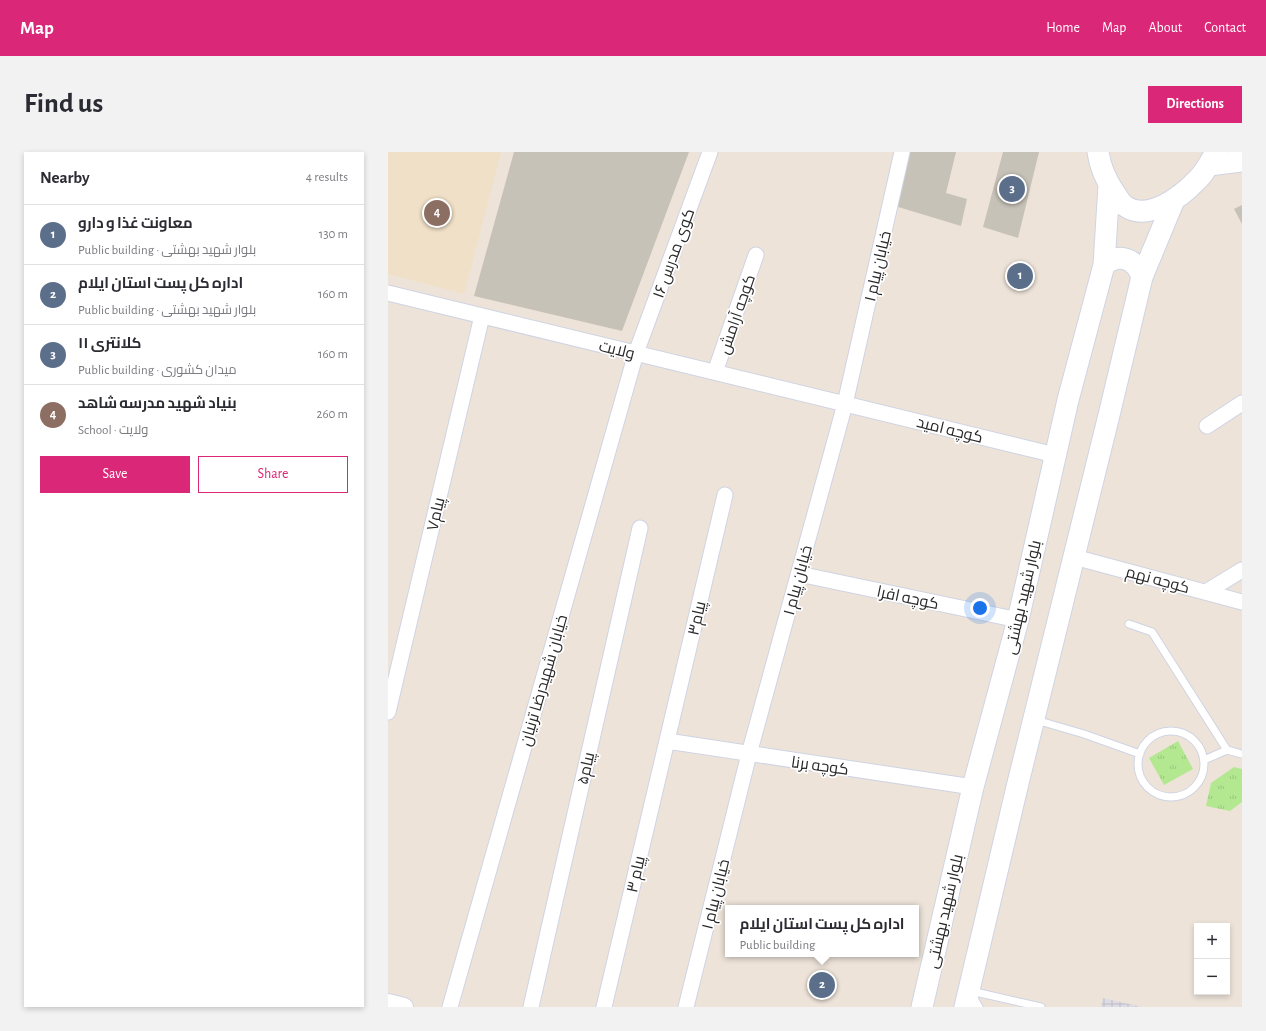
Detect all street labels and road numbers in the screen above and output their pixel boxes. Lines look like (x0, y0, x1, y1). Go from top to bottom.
street label: کوی مدرس ۱۶ (650, 206, 699, 301)
street label: خیابان پیام ۱ (862, 229, 897, 304)
street label: کوچه آرامش (715, 272, 761, 357)
street label: ولایت (597, 338, 636, 363)
street label: کوچه امید (914, 414, 985, 449)
street label: پیام۷ (424, 495, 451, 533)
street label: بلوار شهید بهشتی (1001, 538, 1046, 656)
street label: خیابان پیام ۱ (781, 543, 818, 618)
street label: کوچه نهم (1123, 564, 1191, 599)
street label: کوچه افرا (875, 584, 940, 615)
street label: پیام۳ (685, 599, 712, 638)
street label: خیابان شهیدرضا ترنیان (517, 613, 572, 748)
street label: پیام۵ (575, 750, 601, 787)
street label: کوچه برنا (790, 754, 850, 781)
street label: بلوار شهید بهشتی (923, 852, 968, 970)
street label: پیام ۳ (624, 854, 651, 895)
street label: خیابان پیام ۱ (700, 857, 735, 932)

